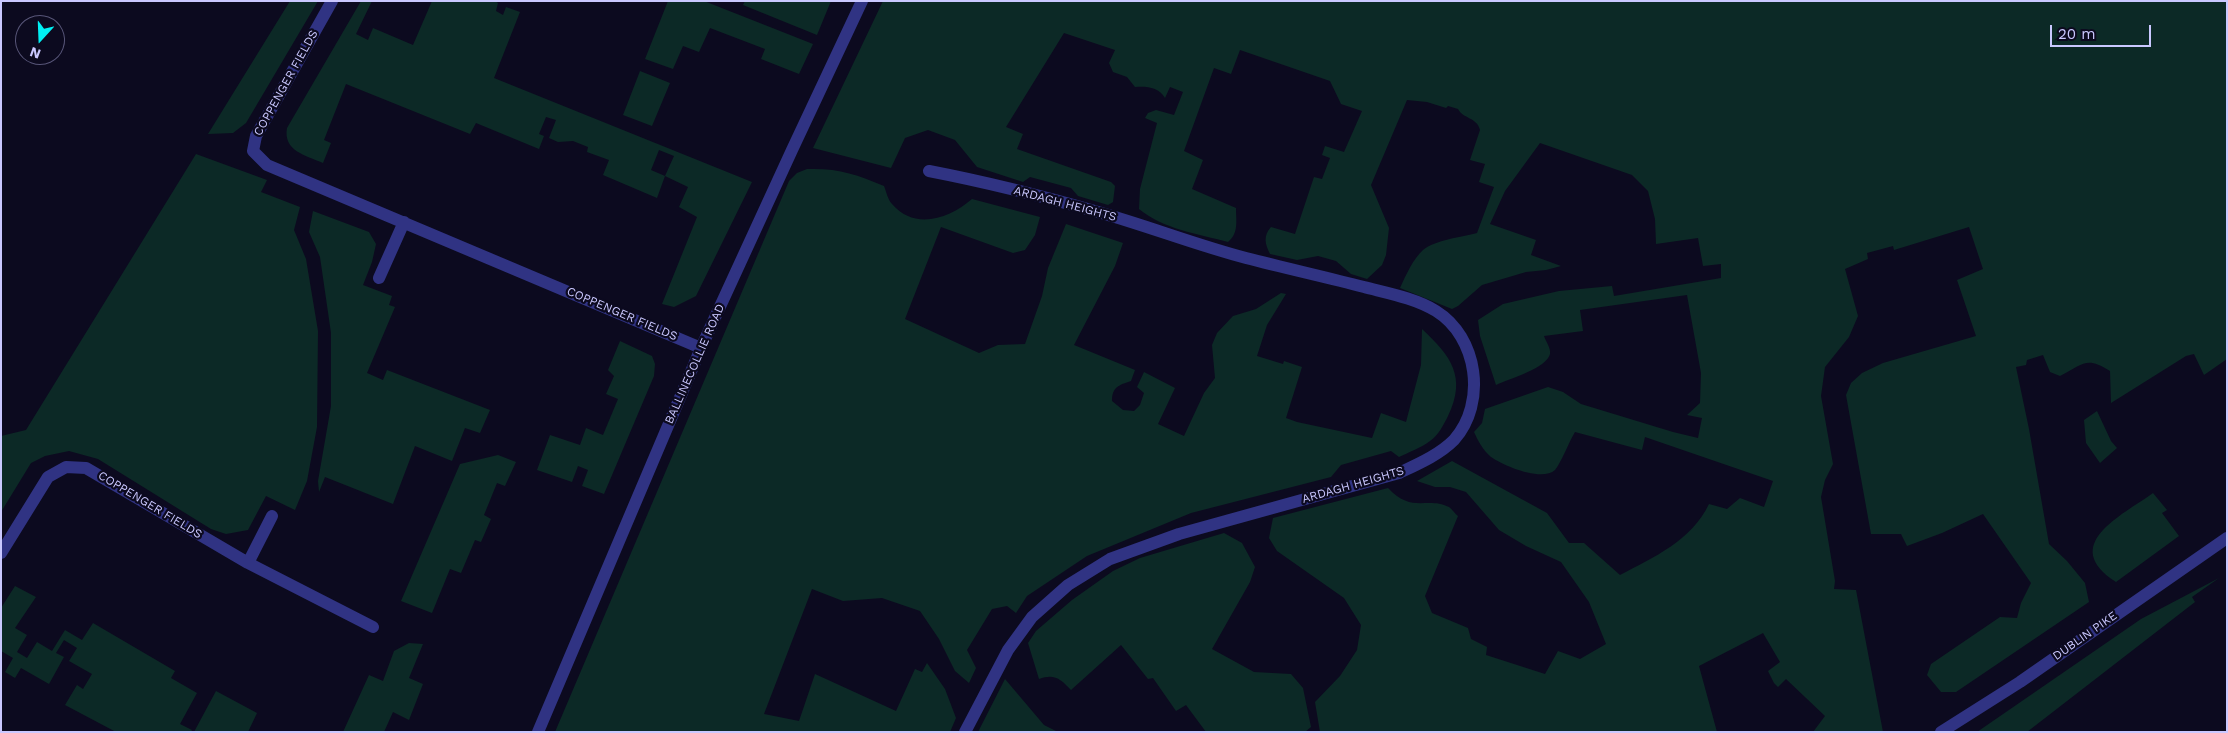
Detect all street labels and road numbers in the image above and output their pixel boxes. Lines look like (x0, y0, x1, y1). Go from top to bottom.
street label: COPPENGER FIELDS (251, 28, 321, 138)
street label: ARDAGH HEIGHTS (1012, 183, 1118, 225)
street label: COPPENGER FIELDS (565, 284, 679, 344)
street label: BALLINECOLLIE ROAD (662, 302, 728, 426)
street label: ARDAGH HEIGHTS (1300, 464, 1406, 506)
street label: COPPENGER FIELDS (95, 468, 205, 542)
street label: DUBLIN PIKE (2050, 609, 2120, 663)

